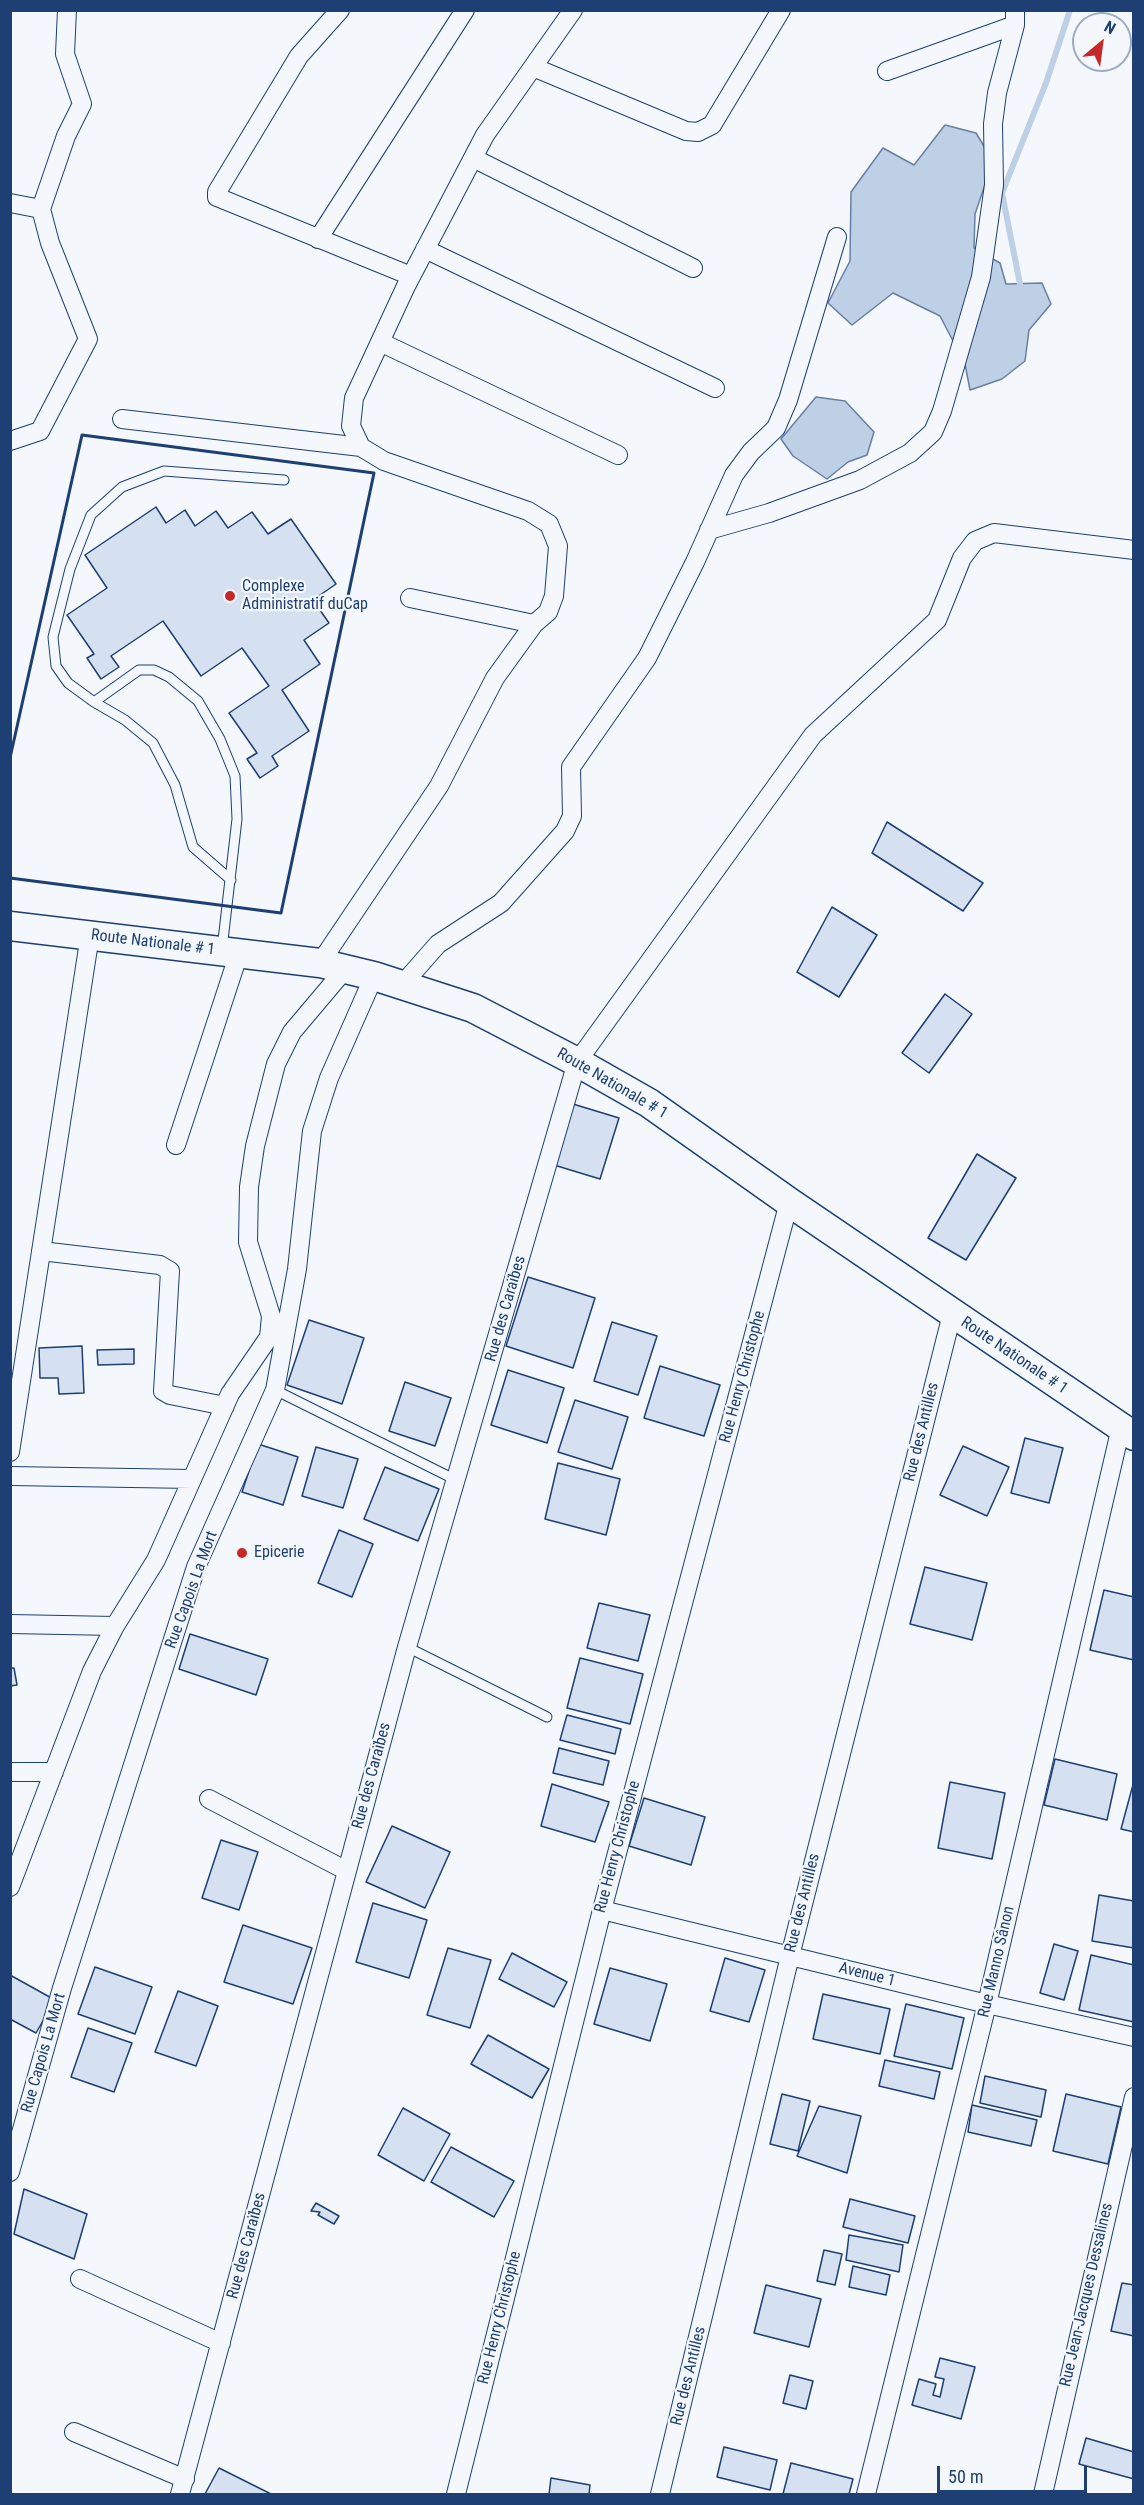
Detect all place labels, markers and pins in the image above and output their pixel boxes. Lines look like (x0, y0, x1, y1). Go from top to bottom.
place label: Complexe Administratif duCap (242, 577, 368, 615)
marker: Complexe Administratif duCap (223, 589, 237, 603)
place label: Epicerie (254, 1543, 304, 1563)
marker: Epicerie (235, 1546, 249, 1560)

